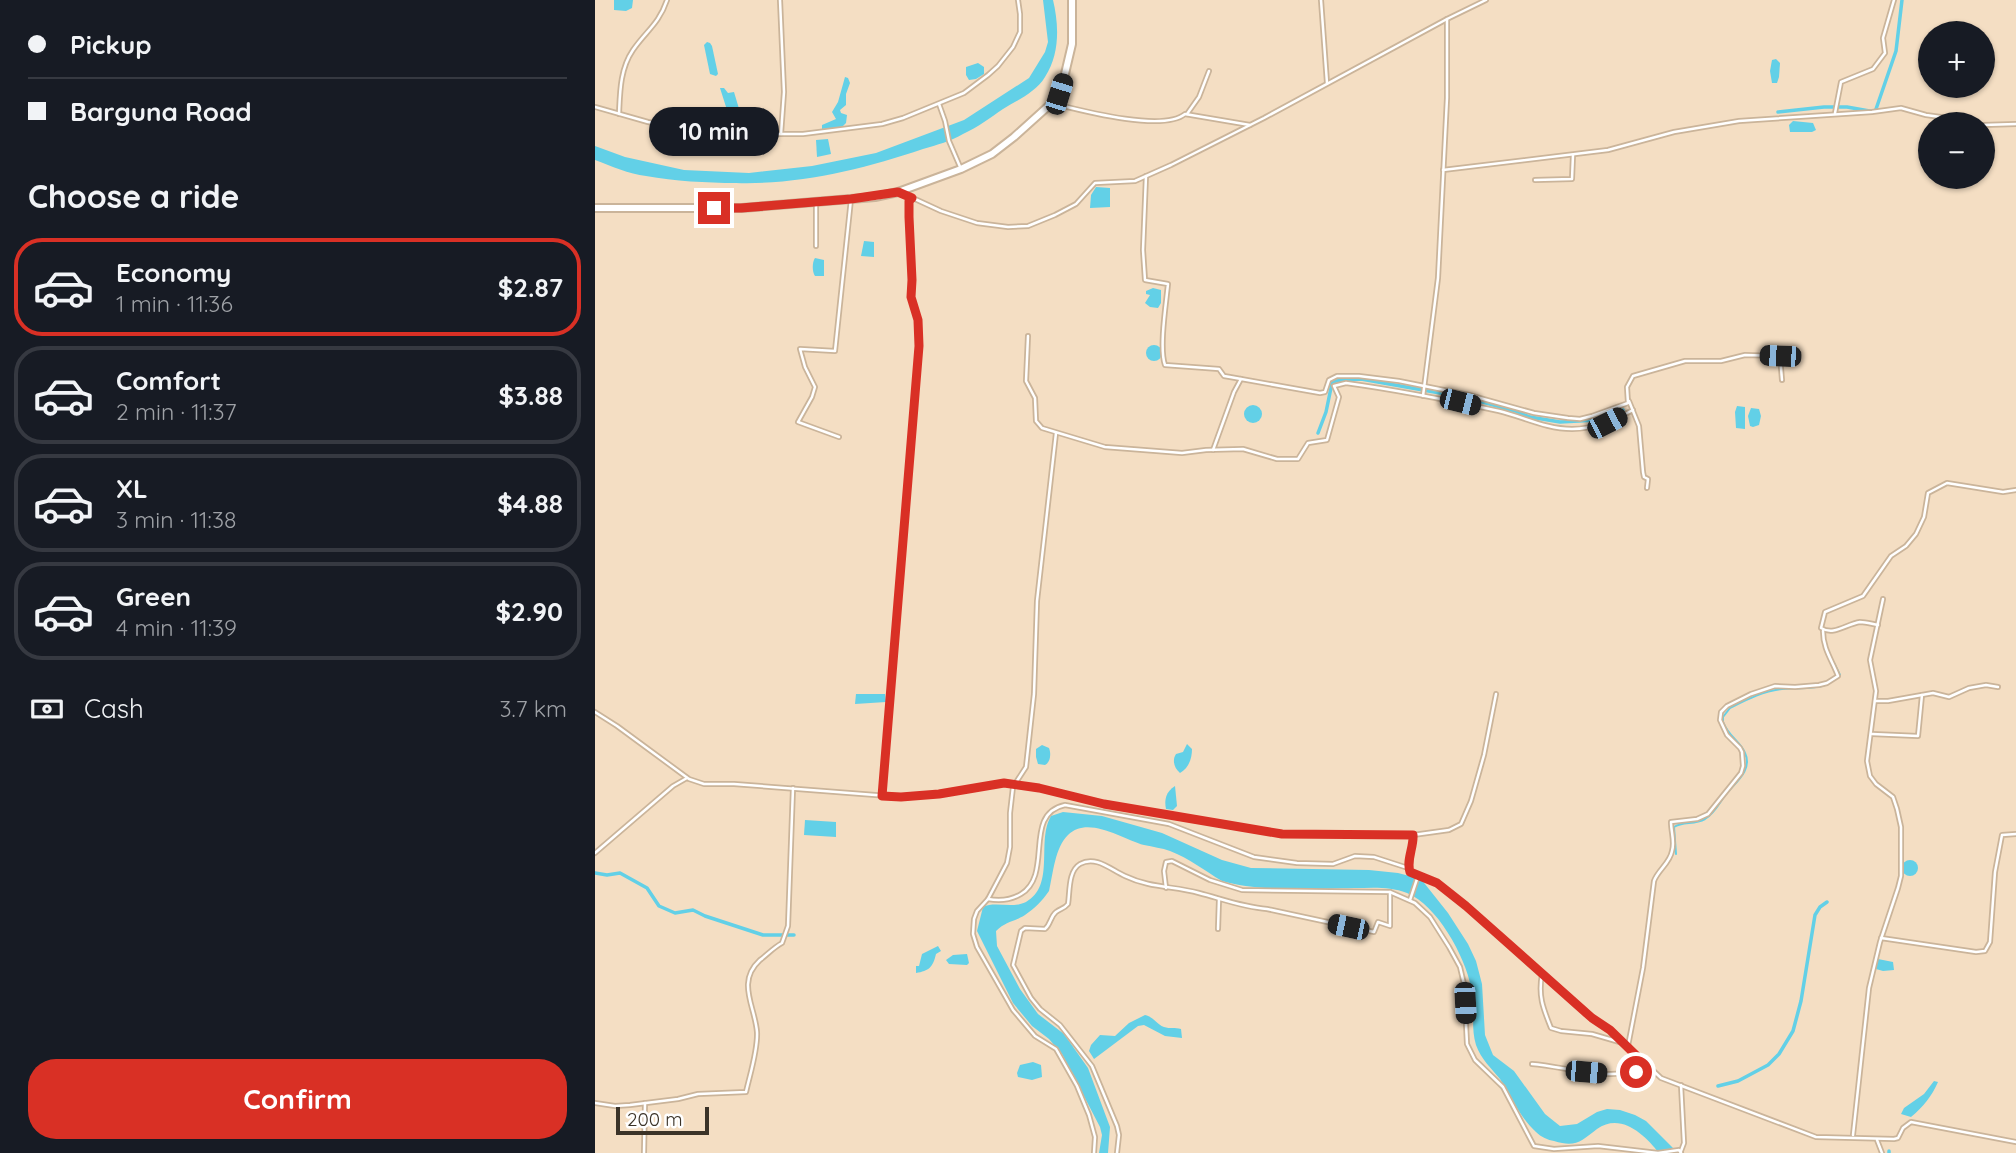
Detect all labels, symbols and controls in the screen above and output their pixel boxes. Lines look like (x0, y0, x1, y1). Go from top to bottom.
map controls (1918, 21, 1995, 189)
button: + (1918, 21, 1995, 98)
text: Pickup (70, 28, 152, 61)
car (1043, 71, 1076, 117)
text: Barguna Road (70, 95, 252, 128)
callout: 10 min (649, 106, 779, 156)
button: − (1918, 112, 1995, 189)
text: 10 min (679, 117, 749, 146)
text: Choose a ride (28, 176, 240, 216)
route end (698, 192, 730, 224)
icon: car (32, 256, 95, 319)
text: Economy (116, 256, 231, 289)
text: $2.87 (498, 271, 563, 304)
text: 1 min · 11:36 (116, 289, 233, 318)
car (1759, 345, 1802, 367)
icon: car (32, 364, 95, 427)
text: Comfort (116, 364, 221, 397)
text: $3.88 (499, 379, 563, 412)
car (1438, 387, 1483, 417)
text: 2 min · 11:37 (116, 397, 236, 426)
car (1584, 404, 1631, 442)
icon: car (32, 472, 95, 535)
text: XL (116, 472, 148, 505)
text: $4.88 (497, 487, 563, 520)
text: 3 min · 11:38 (116, 505, 236, 534)
icon: car (32, 580, 95, 643)
text: Green (116, 580, 191, 613)
text: $2.90 (495, 595, 563, 628)
text: 4 min · 11:39 (116, 613, 237, 642)
icon: cash (28, 690, 66, 728)
text: Cash (84, 692, 144, 725)
text: 3.7 km (499, 694, 567, 723)
car (1326, 912, 1371, 942)
car (1454, 981, 1477, 1025)
route start (1620, 1056, 1652, 1088)
button: Confirm (28, 1059, 567, 1139)
car (1565, 1060, 1608, 1084)
scale bar (616, 1104, 709, 1136)
text: 200 m (627, 1107, 683, 1131)

